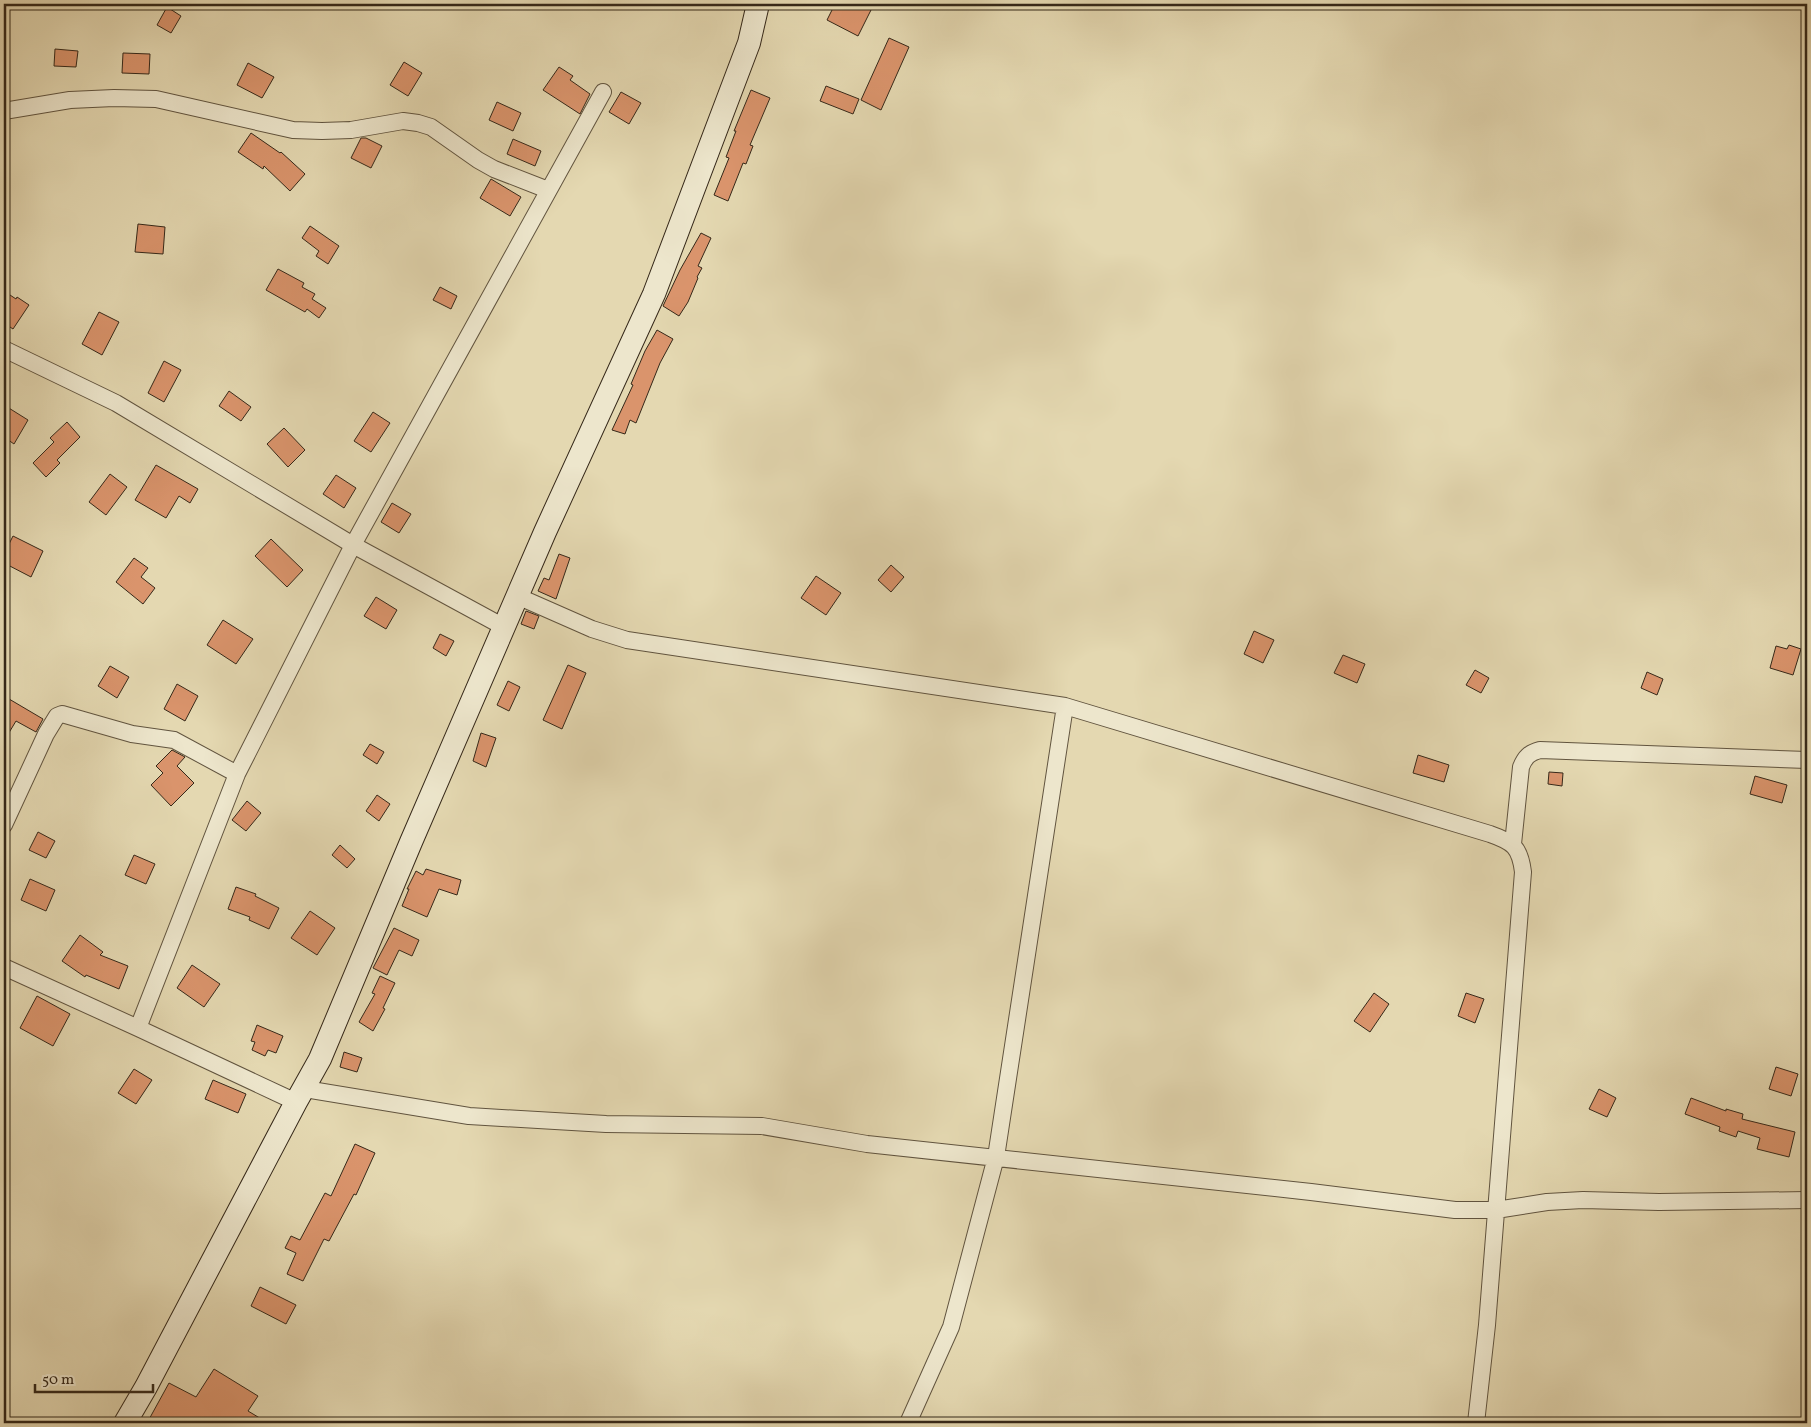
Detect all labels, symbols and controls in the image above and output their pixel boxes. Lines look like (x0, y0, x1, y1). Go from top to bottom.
scale bar (35, 1362, 152, 1394)
text: 50 m (42, 1370, 74, 1391)

